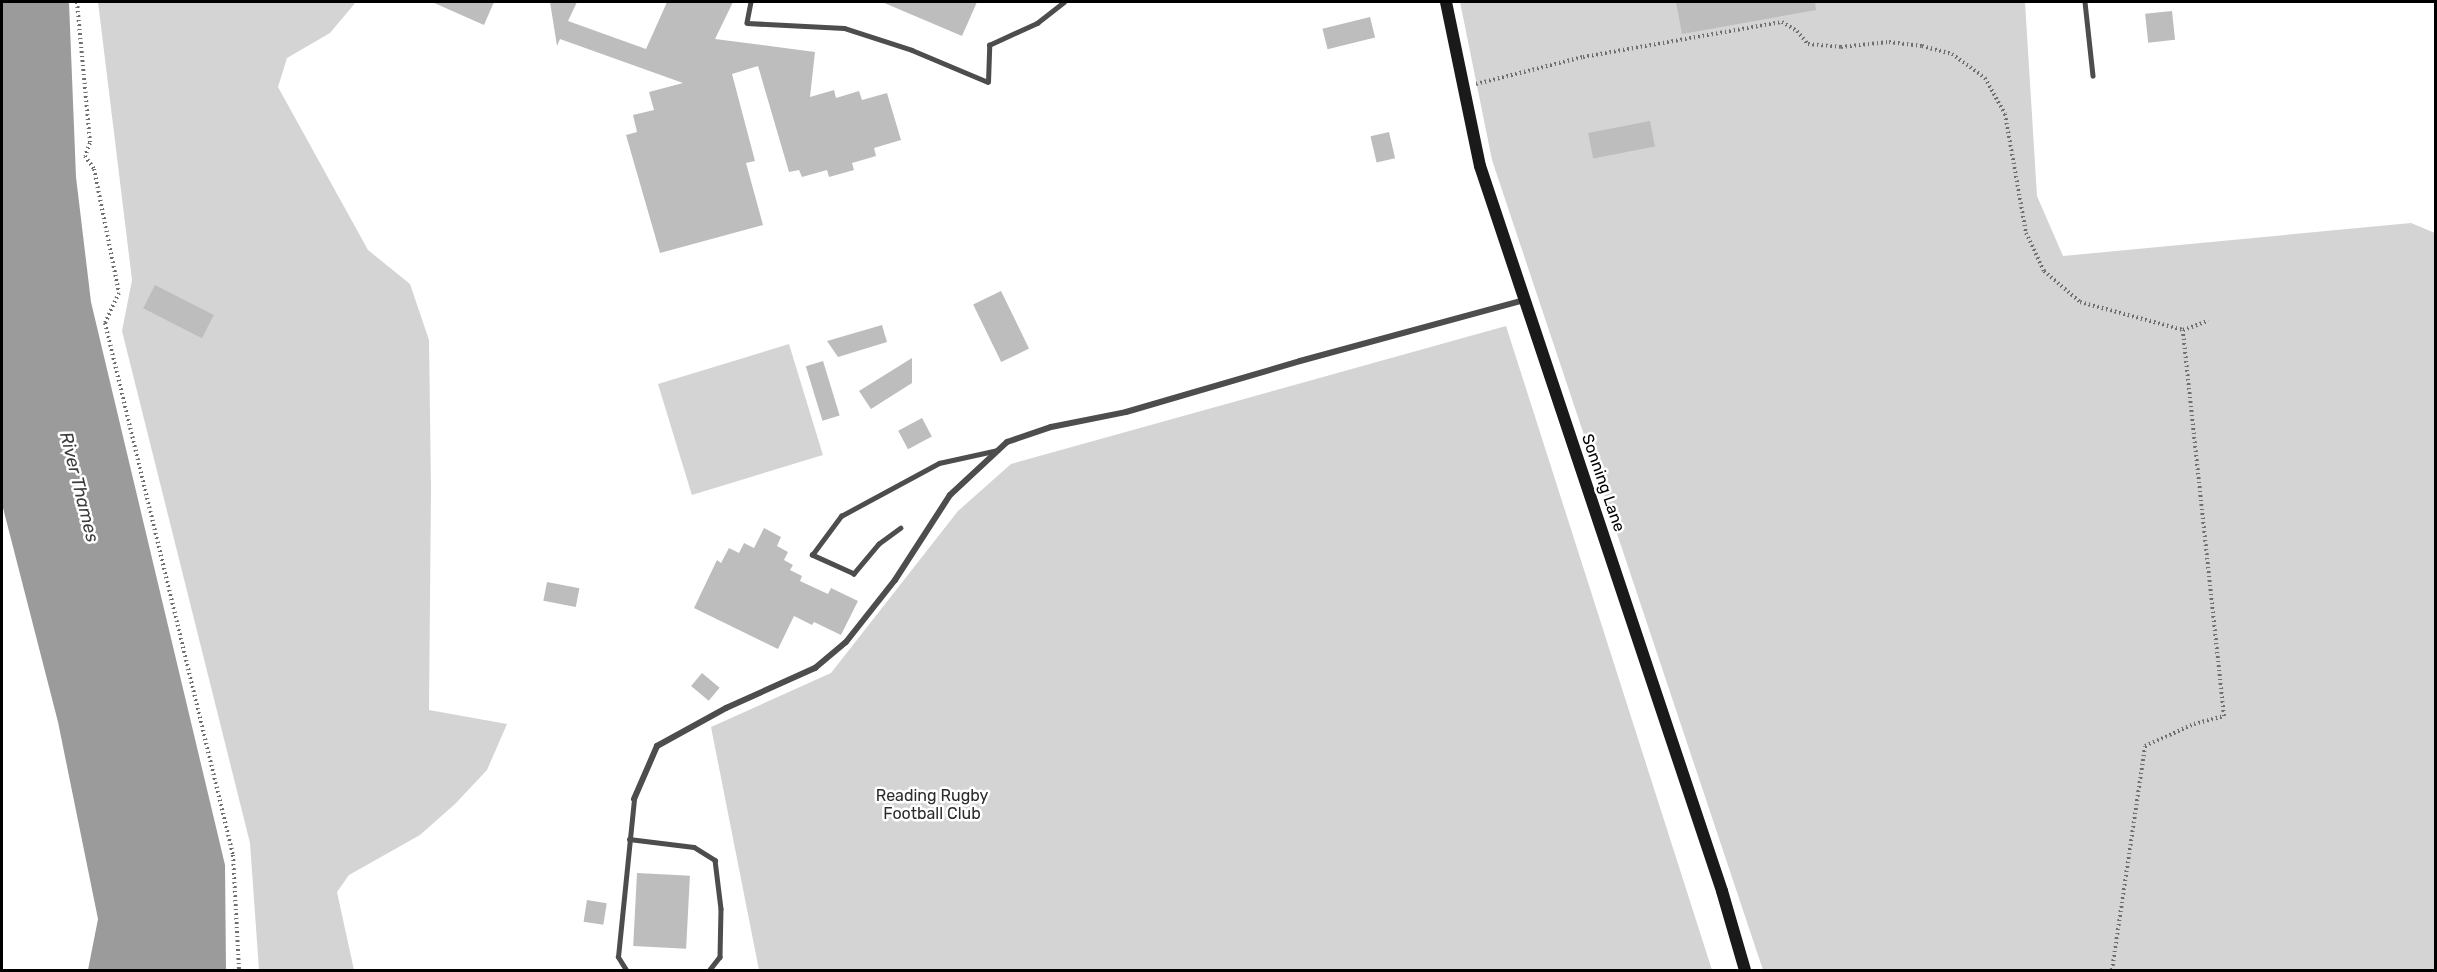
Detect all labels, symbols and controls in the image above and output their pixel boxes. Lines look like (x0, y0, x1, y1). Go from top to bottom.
water label: River Thames (55, 429, 103, 545)
street label: Sonning Lane (1577, 432, 1629, 534)
park label: Reading Rugby Football Club (876, 786, 988, 824)

